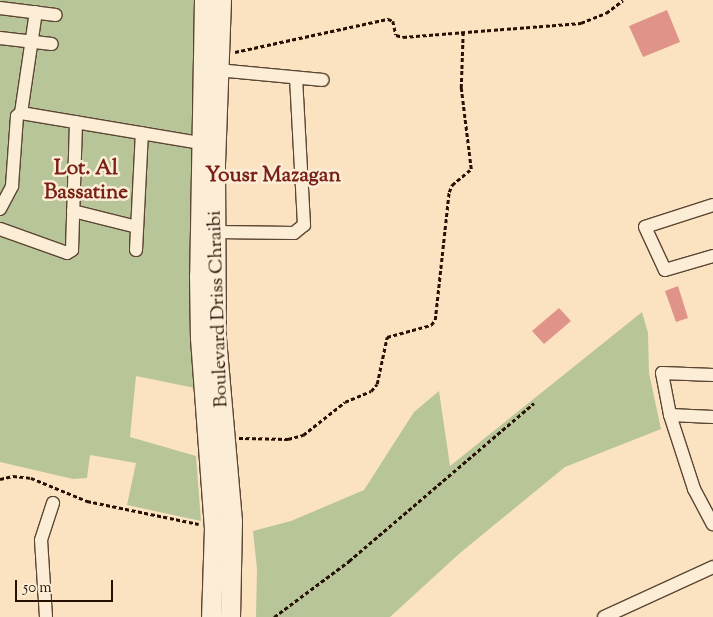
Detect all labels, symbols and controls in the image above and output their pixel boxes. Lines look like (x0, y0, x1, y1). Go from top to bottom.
district label: Lot. Al Bassatine (44, 156, 128, 206)
district label: Yousr Mazagan (205, 163, 341, 189)
street label: Boulevard Driss Chraibi (204, 210, 234, 408)
scale bar (18, 570, 115, 602)
text: 50 m (23, 578, 52, 599)

